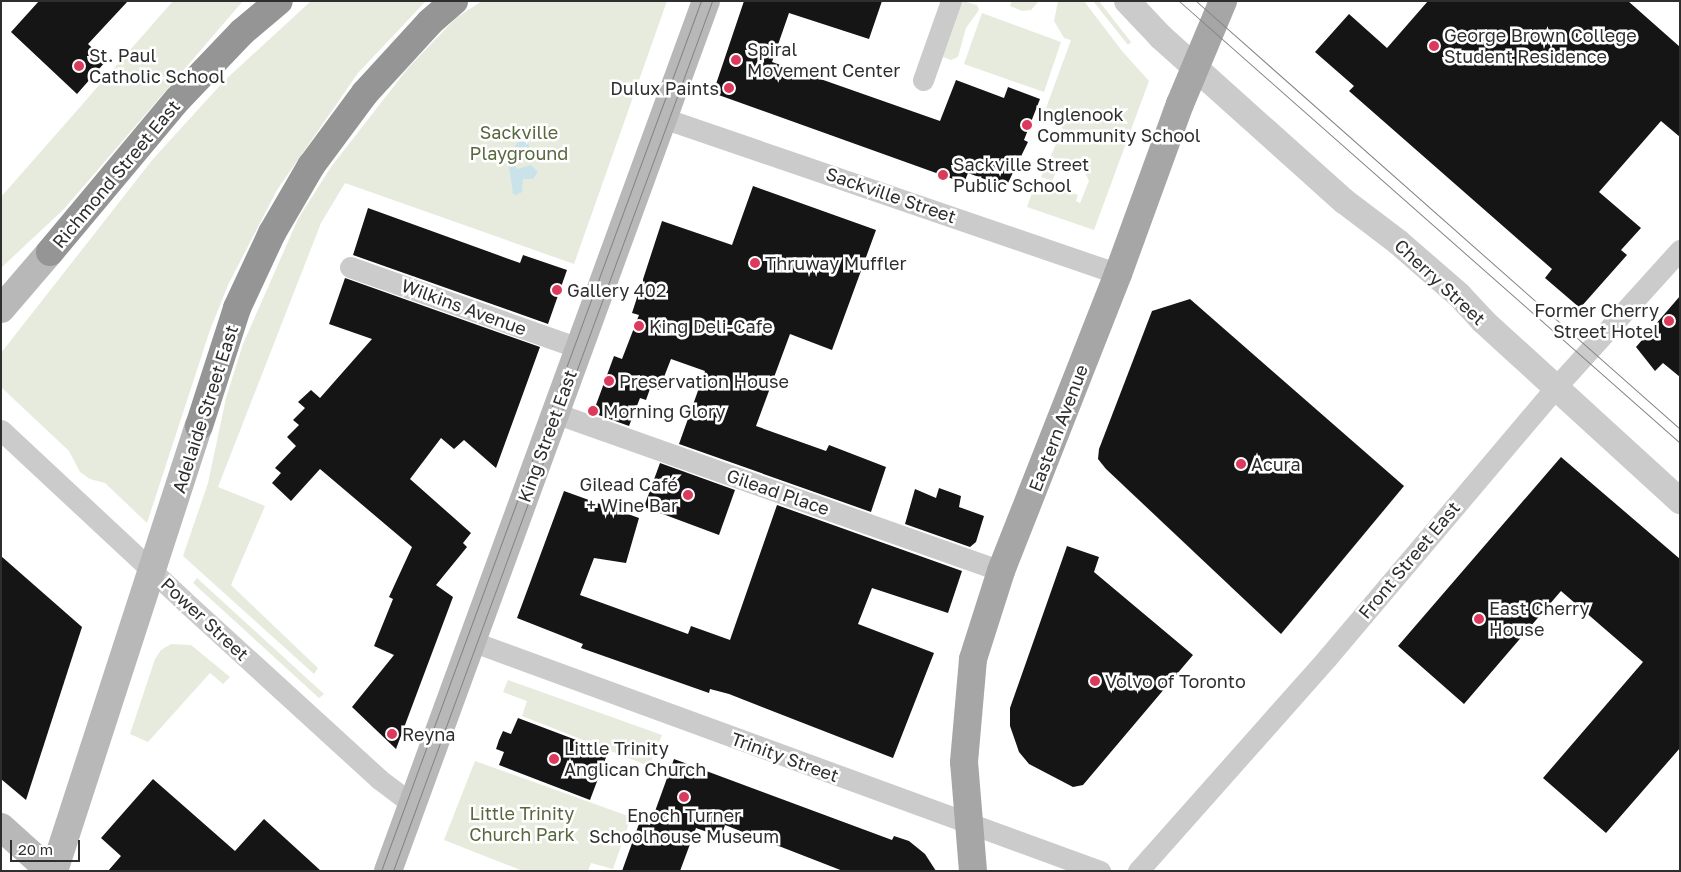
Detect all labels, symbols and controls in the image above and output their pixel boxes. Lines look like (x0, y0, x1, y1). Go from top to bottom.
place label: George Brown College Student Residence (1444, 25, 1637, 68)
place label: Spiral Movement Center (747, 39, 900, 82)
marker: George Brown College Student Residence (1428, 40, 1440, 52)
place label: St. Paul Catholic School (89, 45, 225, 88)
marker: Spiral Movement Center (729, 53, 743, 67)
marker: St. Paul Catholic School (73, 60, 85, 72)
place label: Dulux Paints (610, 77, 719, 99)
marker: Dulux Paints (723, 82, 735, 94)
street label: Richmond Street East (48, 96, 184, 252)
place label: Inglenook Community School (1037, 104, 1201, 146)
marker: Inglenook Community School (1021, 119, 1033, 131)
park label: Sackville Playground (470, 122, 568, 164)
place label: Sackville Street Public School (953, 154, 1089, 196)
street label: Sackville Street (823, 163, 959, 227)
marker: Sackville Street Public School (937, 169, 949, 181)
street label: Cherry Street (1390, 234, 1490, 330)
place label: Thruway Muffler (765, 252, 906, 274)
marker: Thruway Muffler (749, 257, 761, 269)
street label: Wilkins Avenue (399, 274, 529, 340)
place label: Gallery 402 (567, 279, 666, 301)
marker: Gallery 402 (551, 284, 563, 296)
place label: Former Cherry Street Hotel (1534, 300, 1659, 342)
place label: King Deli-Cafe (649, 315, 773, 337)
marker: Former Cherry Street Hotel (1663, 315, 1675, 327)
marker: King Deli-Cafe (633, 320, 645, 332)
street label: Adelaide Street East (168, 322, 242, 496)
street label: Eastern Avenue (1024, 361, 1092, 495)
street label: King Street East (513, 367, 581, 505)
place label: Preservation House (619, 370, 789, 392)
marker: Preservation House (603, 375, 615, 387)
place label: Morning Glory (603, 400, 726, 422)
marker: Morning Glory (587, 405, 599, 417)
place label: Acura (1251, 453, 1301, 475)
marker: Acura (1235, 458, 1247, 470)
street label: Gilead Place (724, 464, 832, 520)
place label: Gilead Café + Wine Bar (579, 474, 678, 516)
marker: Gilead Café + Wine Bar (682, 489, 694, 501)
street label: Front Street East (1354, 497, 1464, 623)
street label: Power Street (157, 573, 253, 665)
place label: East Cherry House (1489, 598, 1590, 640)
marker: East Cherry House (1473, 613, 1485, 625)
place label: Volvo of Toronto (1105, 670, 1246, 692)
marker: Volvo of Toronto (1089, 675, 1101, 687)
place label: Reyna (402, 723, 455, 745)
marker: Reyna (386, 728, 398, 740)
street label: Trinity Street (728, 728, 842, 786)
place label: Little Trinity Anglican Church (564, 738, 706, 781)
marker: Little Trinity Anglican Church (548, 753, 560, 765)
marker: Enoch Turner Schoolhouse Museum (678, 791, 690, 803)
park label: Little Trinity Church Park (469, 803, 575, 846)
place label: Enoch Turner Schoolhouse Museum (589, 805, 779, 848)
scale bar (12, 830, 82, 862)
text: 20 m (18, 840, 53, 858)

